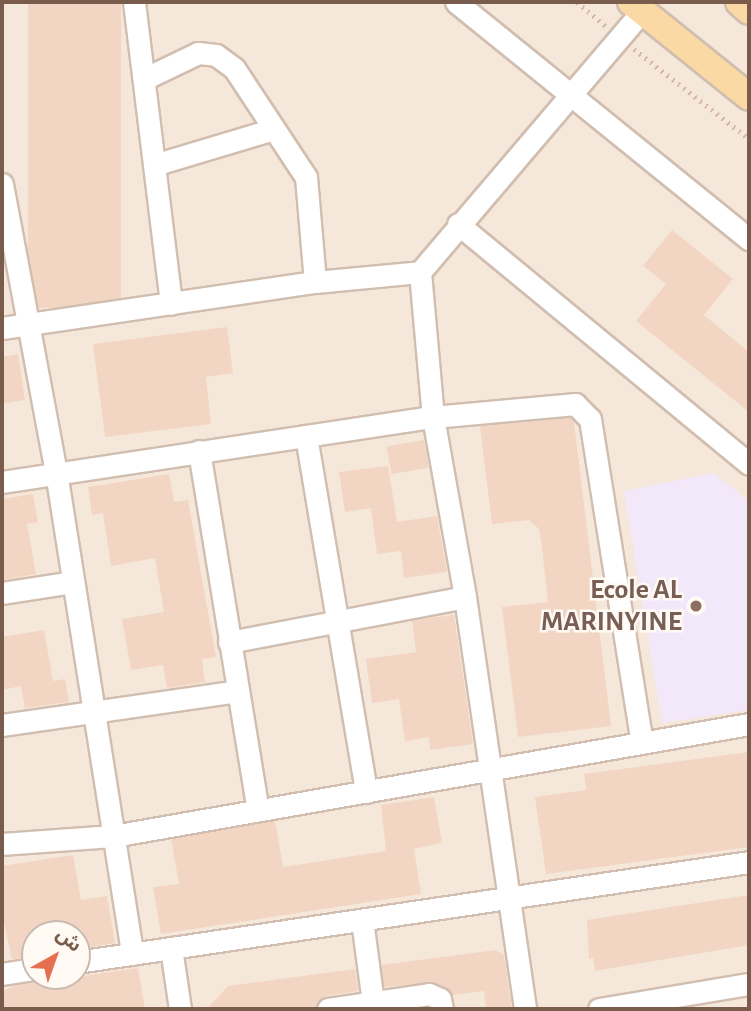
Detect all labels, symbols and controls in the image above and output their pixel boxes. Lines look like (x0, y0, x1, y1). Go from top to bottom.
place label: Ecole AL MARINYINE (541, 573, 682, 639)
marker: Ecole AL MARINYINE (688, 598, 704, 614)
north arrow (21, 920, 91, 990)
text: ش (52, 924, 85, 956)

